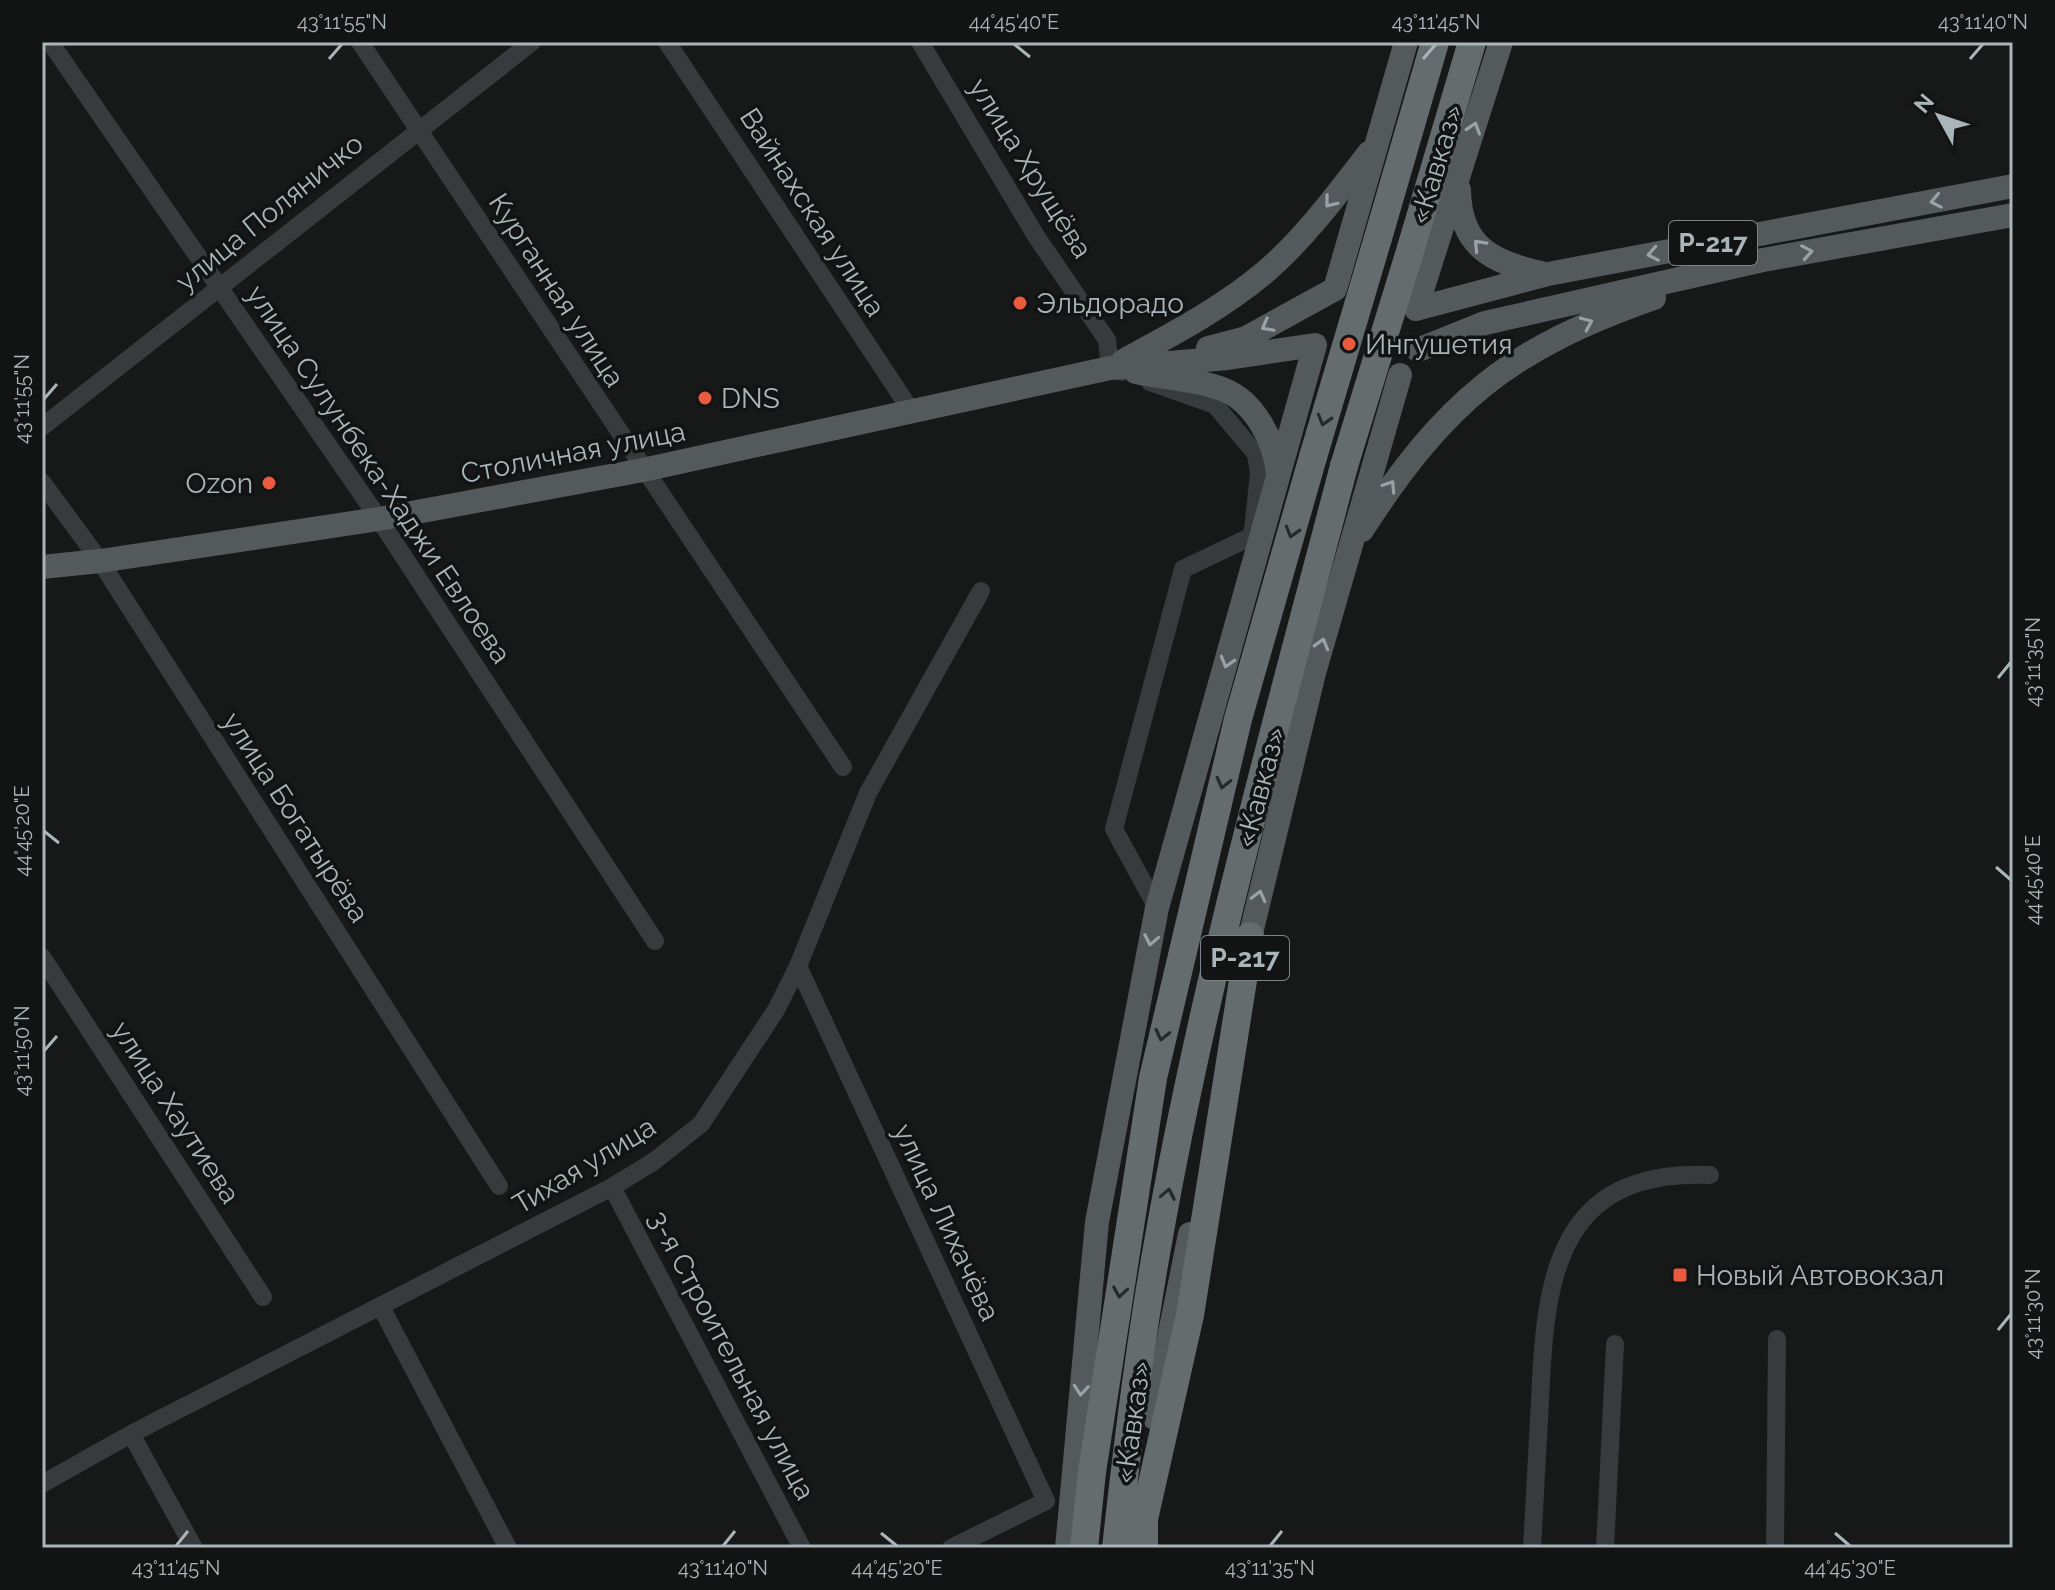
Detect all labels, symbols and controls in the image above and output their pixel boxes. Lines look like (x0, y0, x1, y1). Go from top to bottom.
text: 43°11'55"N (297, 10, 387, 34)
text: 44°45'40"E (969, 10, 1059, 34)
text: 43°11'45"N (1392, 10, 1480, 34)
text: 43°11'40"N (1938, 10, 2028, 34)
street label: улица Хрущёва (962, 72, 1099, 264)
north arrow (1899, 76, 1979, 156)
text: N (1908, 88, 1939, 118)
street label: «Кавказ» (1403, 101, 1470, 228)
street label: Вайнахская улица (733, 102, 892, 323)
one-way arrow (1465, 121, 1481, 135)
street label: улица Поляничко (169, 127, 370, 298)
street label: Курганная улица (482, 187, 631, 393)
one-way arrow (1930, 191, 1943, 208)
one-way arrow (1325, 193, 1340, 207)
road number: Р-217 (1669, 221, 1757, 265)
one-way arrow (1474, 240, 1488, 254)
one-way arrow (1647, 245, 1661, 262)
one-way arrow (1800, 245, 1814, 262)
street label: улица Сулунбека-Хаджи Евлоева (239, 279, 518, 670)
place label: Эльдорадо (1036, 287, 1184, 320)
marker: Эльдорадо (1011, 294, 1029, 312)
one-way arrow (1261, 316, 1275, 332)
one-way arrow (1579, 317, 1593, 333)
place label: Ингушетия (1365, 328, 1512, 361)
marker: Ингушетия (1340, 335, 1358, 353)
text: 43°11'55"N (10, 354, 34, 444)
place label: DNS (721, 382, 780, 415)
marker: DNS (696, 389, 714, 407)
one-way arrow (1317, 413, 1333, 426)
street label: Столичная улица (458, 415, 688, 490)
place label: Ozon (186, 467, 253, 500)
marker: Ozon (260, 474, 278, 492)
one-way arrow (1380, 481, 1395, 495)
one-way arrow (1284, 524, 1301, 538)
text: 43°11'35"N (2021, 617, 2045, 707)
one-way arrow (1312, 637, 1329, 651)
one-way arrow (1220, 654, 1236, 668)
street label: улица Богатырёва (215, 706, 376, 929)
street label: «Кавказ» (1229, 724, 1292, 851)
one-way arrow (1215, 775, 1232, 789)
text: 44°45'20"E (10, 785, 34, 877)
text: 44°45'40"E (2021, 835, 2045, 925)
one-way arrow (1250, 890, 1267, 904)
one-way arrow (1143, 932, 1160, 946)
road number: Р-217 (1201, 936, 1289, 980)
text: 43°11'50"N (10, 1005, 34, 1097)
street label: улица Хаутиева (104, 1015, 247, 1210)
one-way arrow (1154, 1028, 1171, 1042)
street label: Тихая улица (507, 1110, 662, 1221)
street label: улица Лихачёва (886, 1118, 1007, 1326)
one-way arrow (1158, 1187, 1175, 1201)
street label: 3-я Строительная улица (641, 1205, 822, 1505)
place label: Новый Автовокзал (1696, 1259, 1944, 1292)
marker: Новый Автовокзал (1671, 1266, 1689, 1284)
text: 43°11'30"N (2021, 1268, 2045, 1360)
one-way arrow (1112, 1285, 1129, 1299)
street label: «Кавказ» (1108, 1359, 1157, 1485)
one-way arrow (1073, 1384, 1090, 1397)
text: 43°11'45"N (132, 1556, 220, 1580)
text: 43°11'40"N (678, 1556, 768, 1580)
text: 44°45'20"E (851, 1556, 943, 1580)
text: 43°11'35"N (1225, 1556, 1315, 1580)
text: 44°45'30"E (1804, 1556, 1896, 1580)

